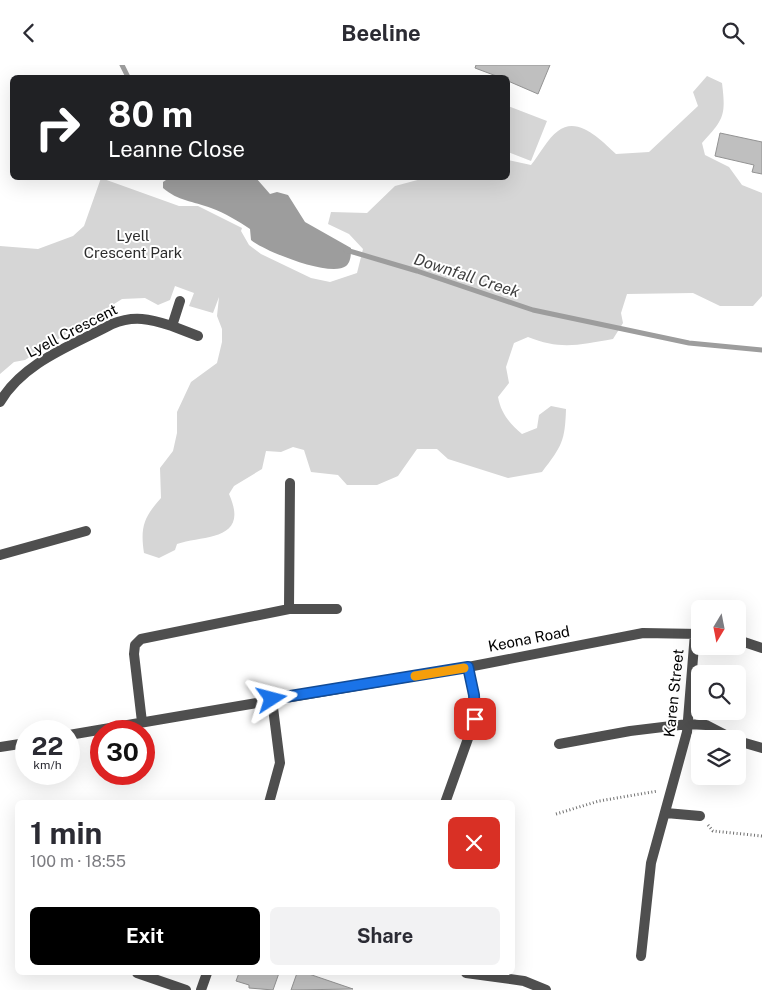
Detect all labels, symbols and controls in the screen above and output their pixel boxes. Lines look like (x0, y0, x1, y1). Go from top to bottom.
icon: back (15, 19, 43, 47)
icon: search (719, 19, 747, 47)
text: Beeline (341, 20, 421, 46)
text: 80 m (108, 94, 193, 135)
icon: right (25, 95, 90, 160)
text: Leanne Close (108, 136, 245, 162)
park label: Lyell Crescent Park (84, 227, 182, 261)
water label: Downfall Creek (411, 249, 523, 302)
street label: Lyell Crescent (23, 300, 120, 361)
north arrow (691, 600, 746, 655)
map controls (691, 600, 746, 785)
street label: Keona Road (487, 622, 571, 655)
street label: Karen Street (660, 648, 687, 738)
button: search (691, 665, 746, 720)
position arrow (245, 672, 297, 724)
pin (454, 698, 496, 740)
icon: arrive (461, 705, 489, 733)
speed limit sign: 30 (90, 720, 155, 785)
button: layers (691, 730, 746, 785)
text: 22 (32, 731, 63, 761)
text: km/h (33, 758, 62, 772)
text: 1 min (30, 815, 102, 851)
button: close (448, 817, 500, 869)
text: 100 m · 18:55 (30, 852, 126, 871)
button: Exit (30, 907, 260, 965)
button: Share (270, 907, 500, 965)

